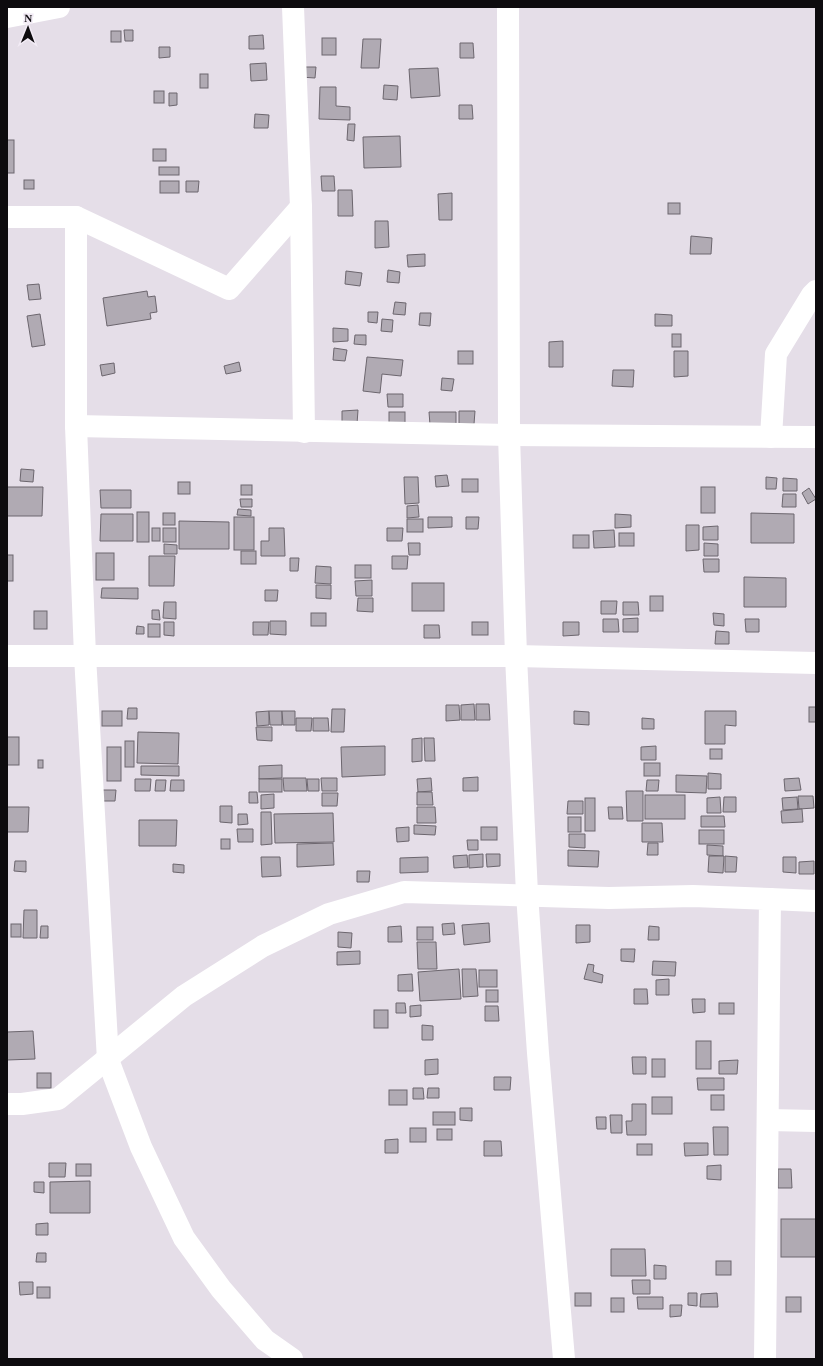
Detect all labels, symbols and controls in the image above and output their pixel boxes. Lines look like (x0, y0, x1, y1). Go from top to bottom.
north arrow (8, 8, 48, 48)
text: N (24, 12, 32, 24)

